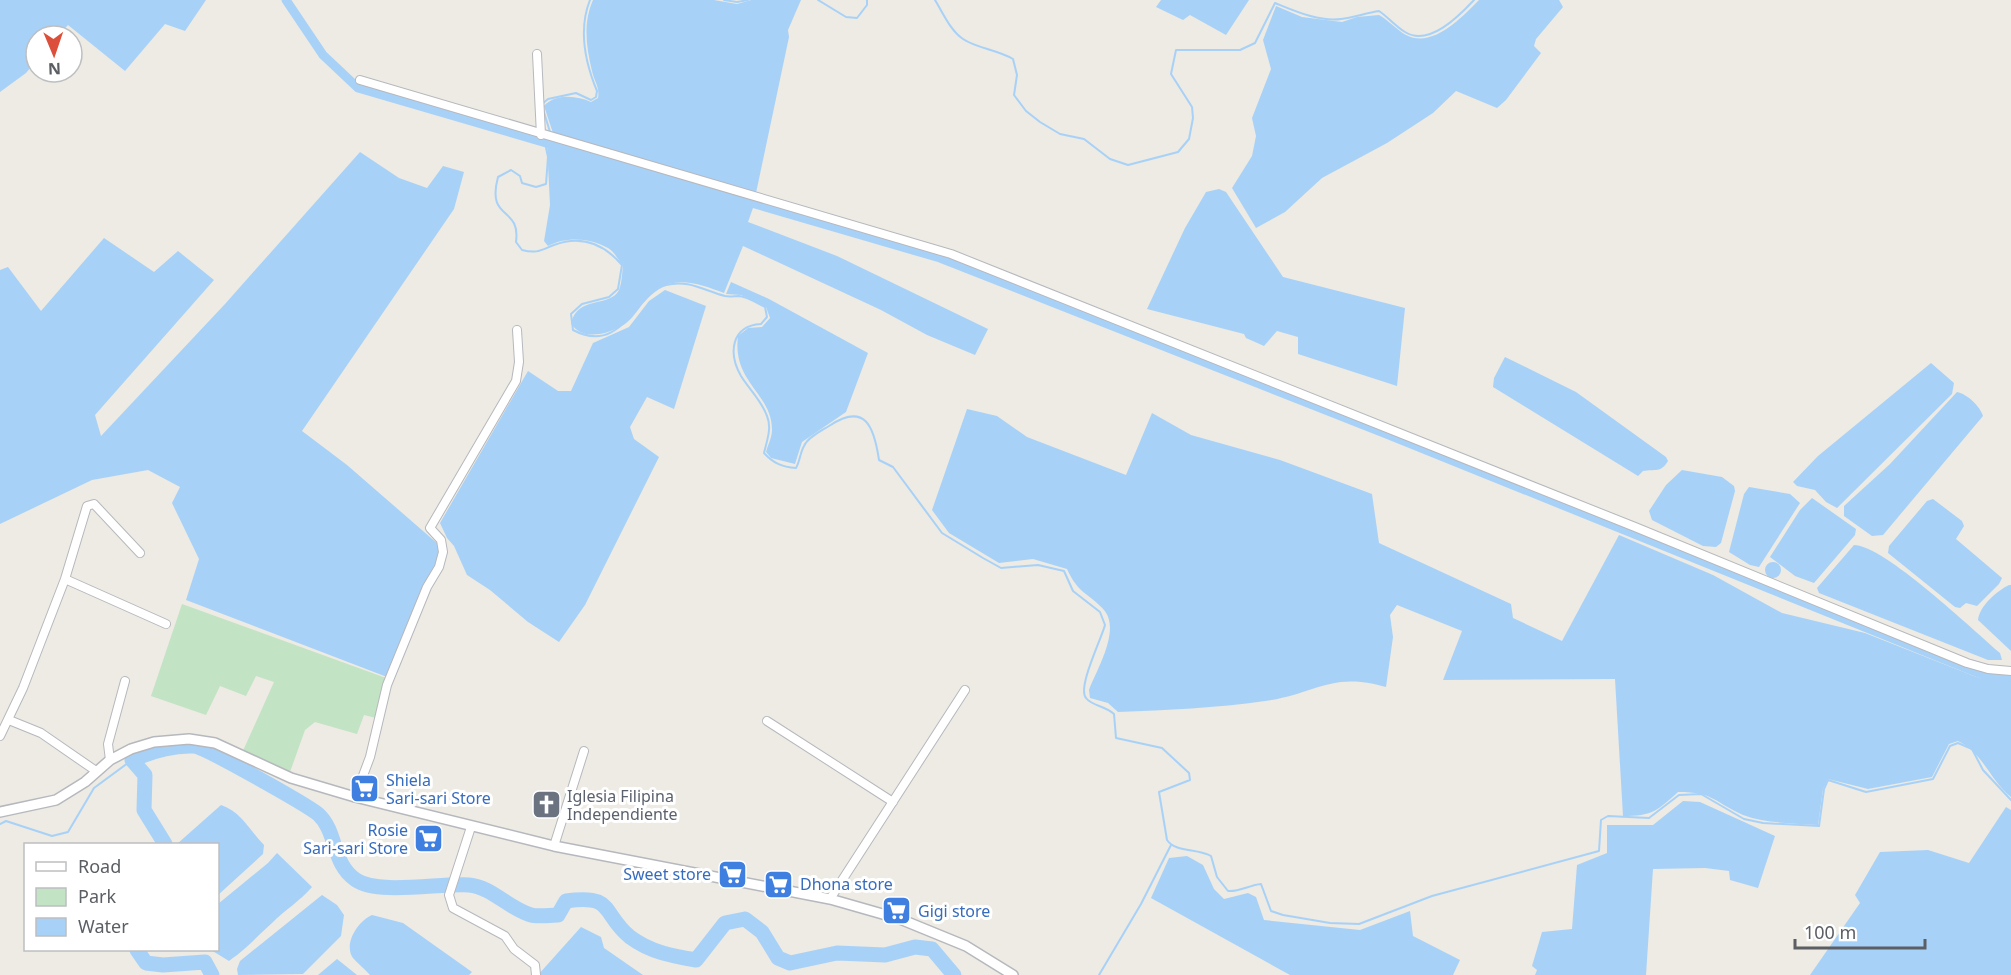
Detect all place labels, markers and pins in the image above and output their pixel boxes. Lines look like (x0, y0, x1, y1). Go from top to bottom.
place label: Shiela Sari-sari Store (386, 769, 491, 809)
supermarket icon: Shiela Sari-sari Store (349, 773, 381, 805)
place label: Iglesia Filipina Independiente (567, 785, 678, 825)
church icon: Iglesia Filipina Independiente (530, 789, 562, 821)
place label: Rosie Sari-sari Store (303, 819, 408, 859)
supermarket icon: Rosie Sari-sari Store (413, 823, 445, 855)
supermarket icon: Sweet store (716, 858, 748, 890)
place label: Sweet store (623, 863, 711, 885)
supermarket icon: Dhona store (763, 868, 795, 900)
place label: Dhona store (800, 873, 893, 895)
supermarket icon: Gigi store (881, 895, 913, 927)
place label: Gigi store (918, 900, 990, 922)

